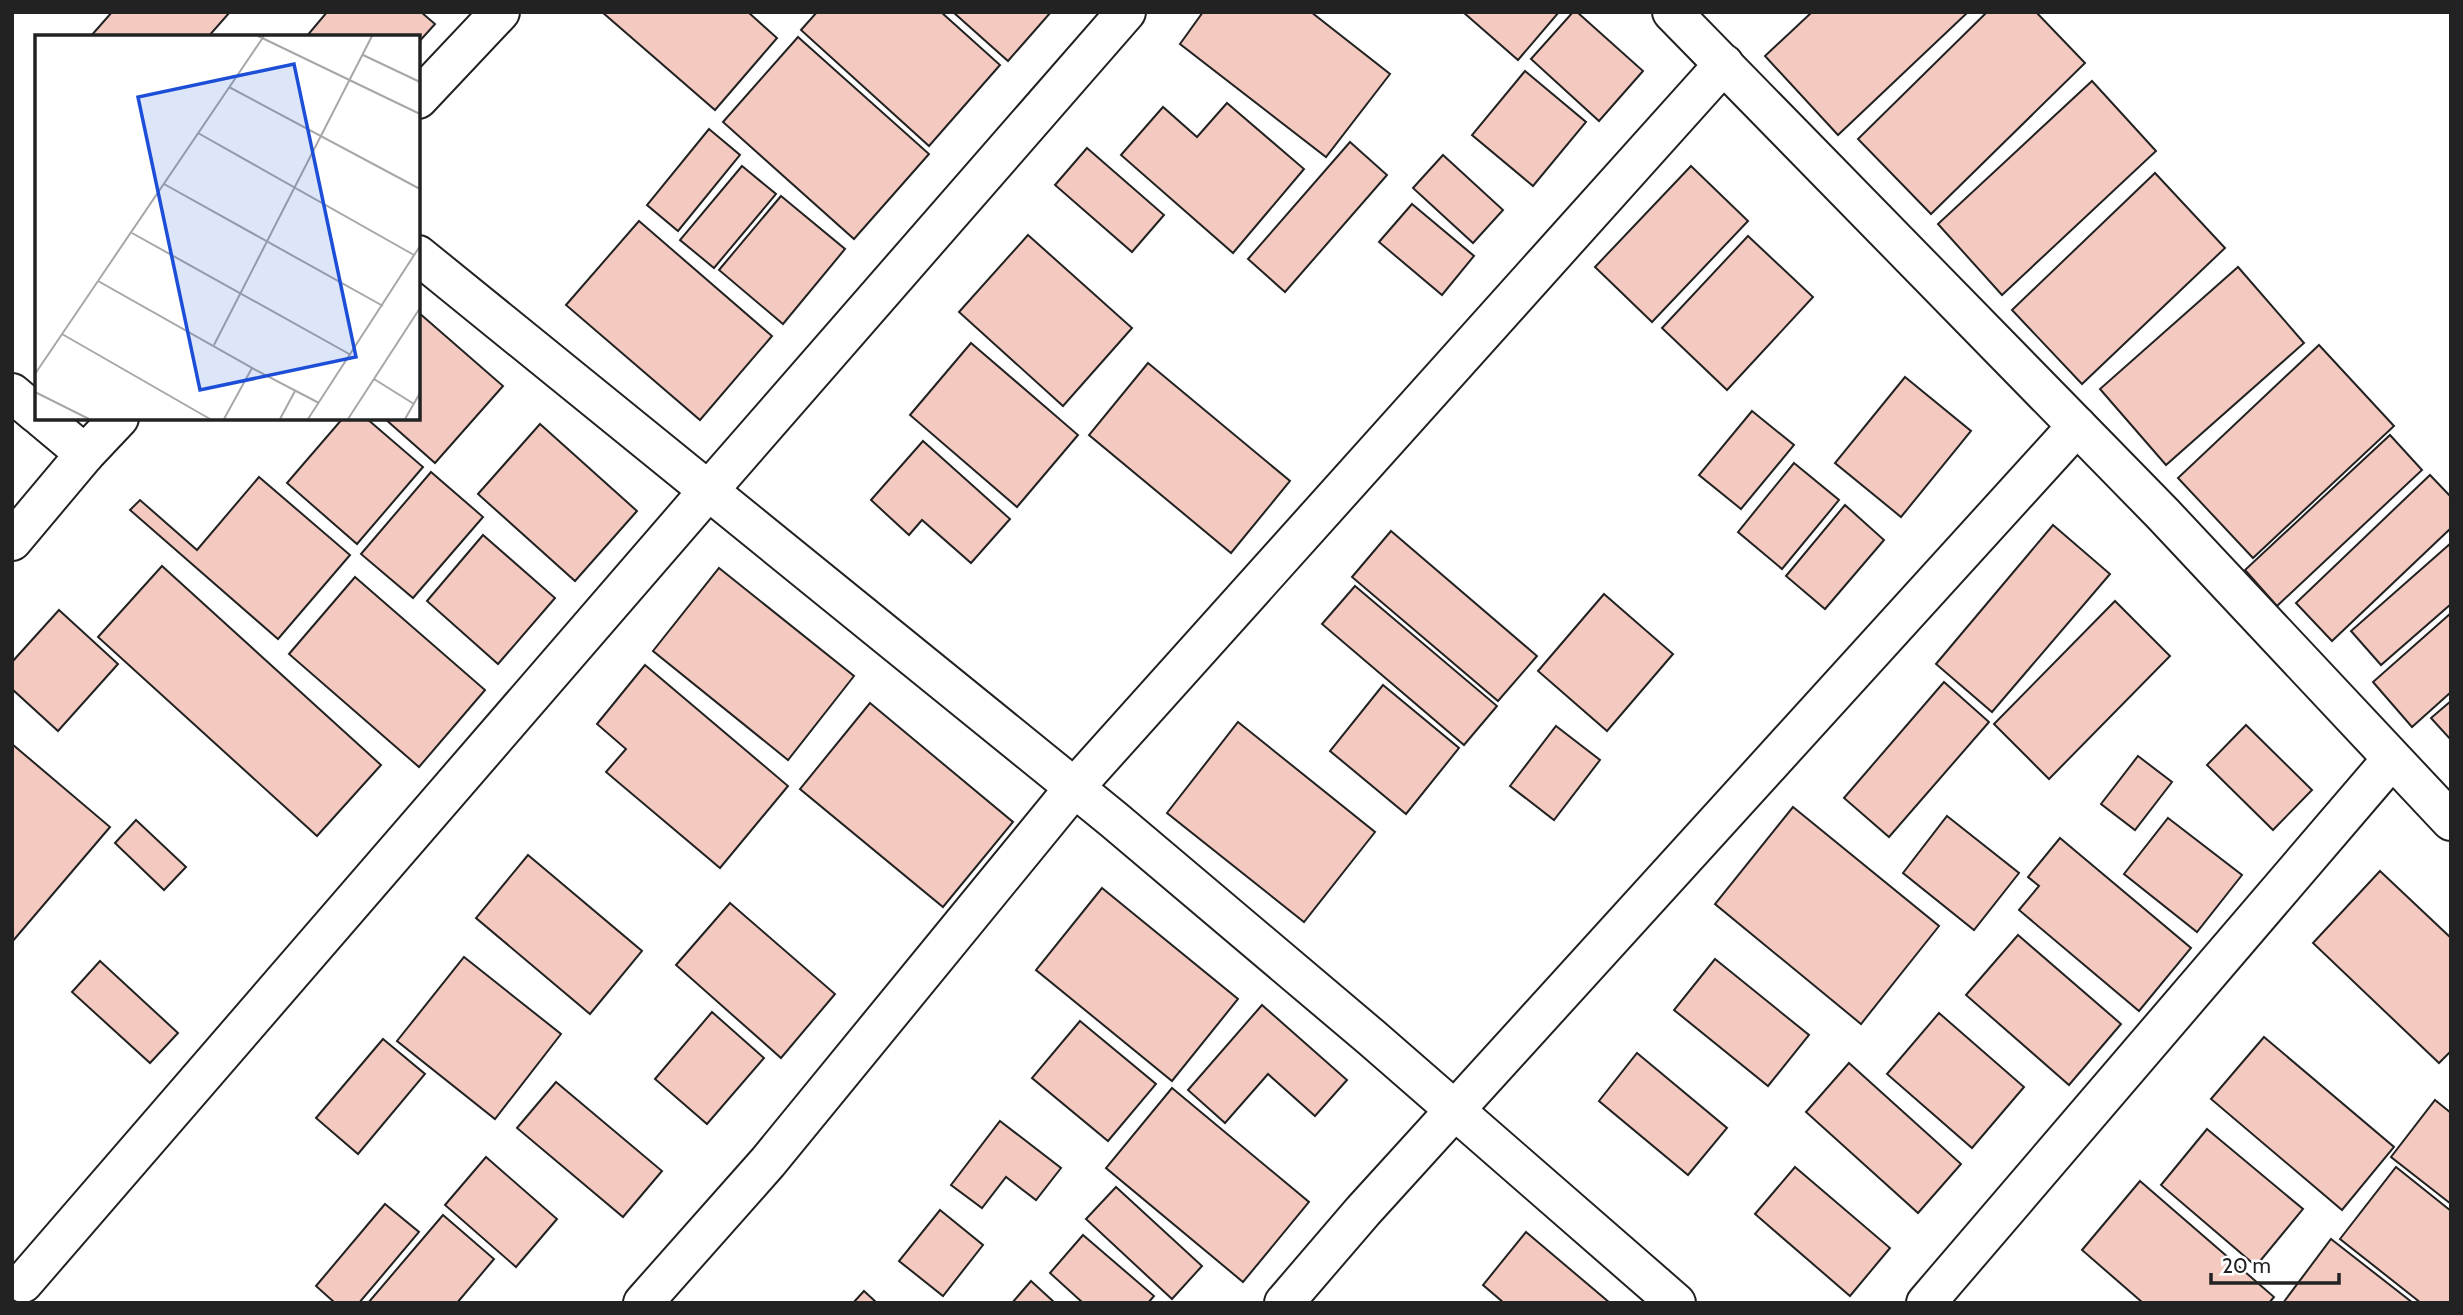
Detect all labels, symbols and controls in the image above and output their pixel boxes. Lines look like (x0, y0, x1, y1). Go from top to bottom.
inset map (35, 35, 420, 420)
scale bar (2211, 1242, 2339, 1286)
text: 20 m (2222, 1253, 2271, 1278)

